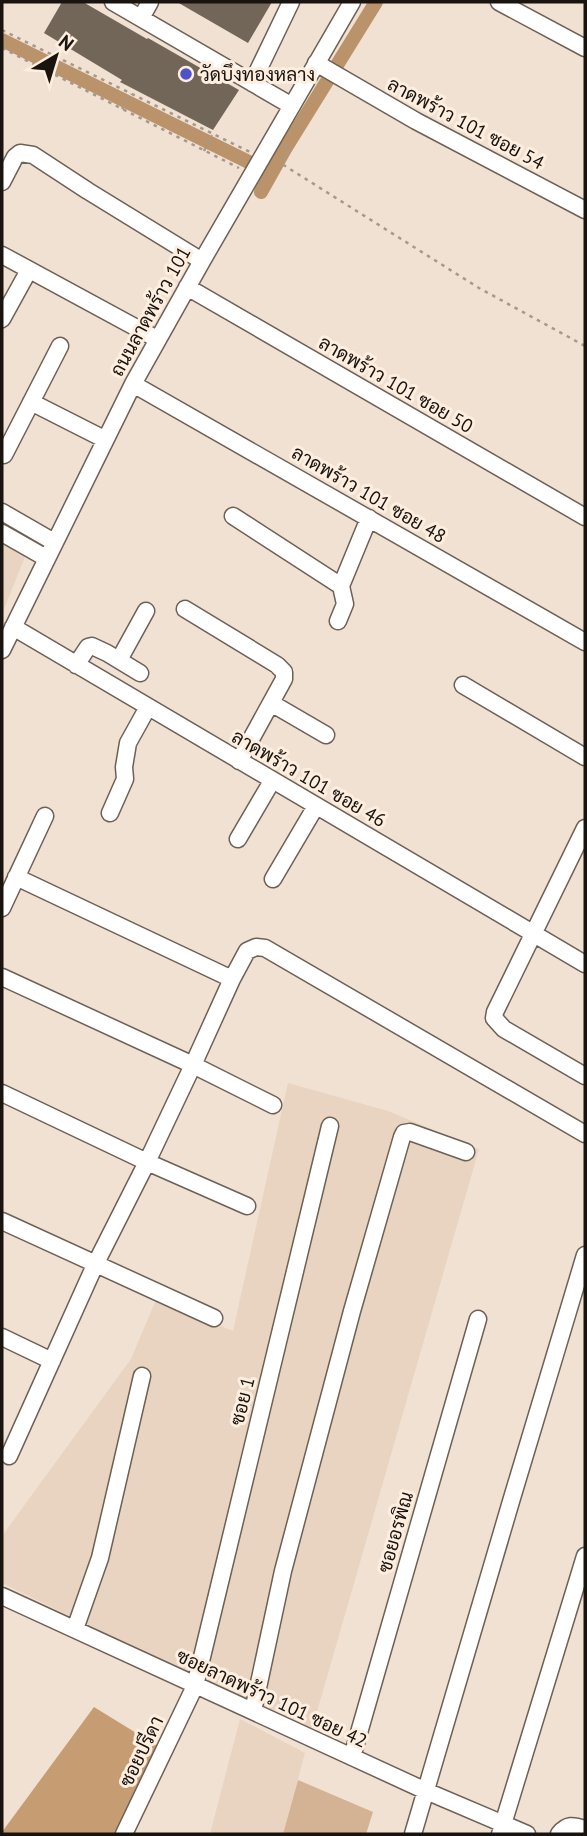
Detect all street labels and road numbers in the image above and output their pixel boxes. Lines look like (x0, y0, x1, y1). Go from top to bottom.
street label: ลาดพร้าว 101 ซอย 54 (384, 72, 548, 174)
street label: ถนนลาดพร้าว 101 (104, 242, 196, 380)
street label: ลาดพร้าว 101 ซอย 50 (315, 330, 477, 438)
street label: ลาดพร้าว 101 ซอย 48 (288, 440, 450, 548)
street label: ลาดพร้าว 101 ซอย 46 (228, 724, 390, 832)
street label: ซอย 1 (224, 1374, 260, 1428)
street label: ซอยอรพิณ (372, 1489, 418, 1575)
street label: ซอยลาดพร้าว 101 ซอย 42 (173, 1643, 371, 1753)
street label: ซอยปรีดา (114, 1712, 168, 1790)

